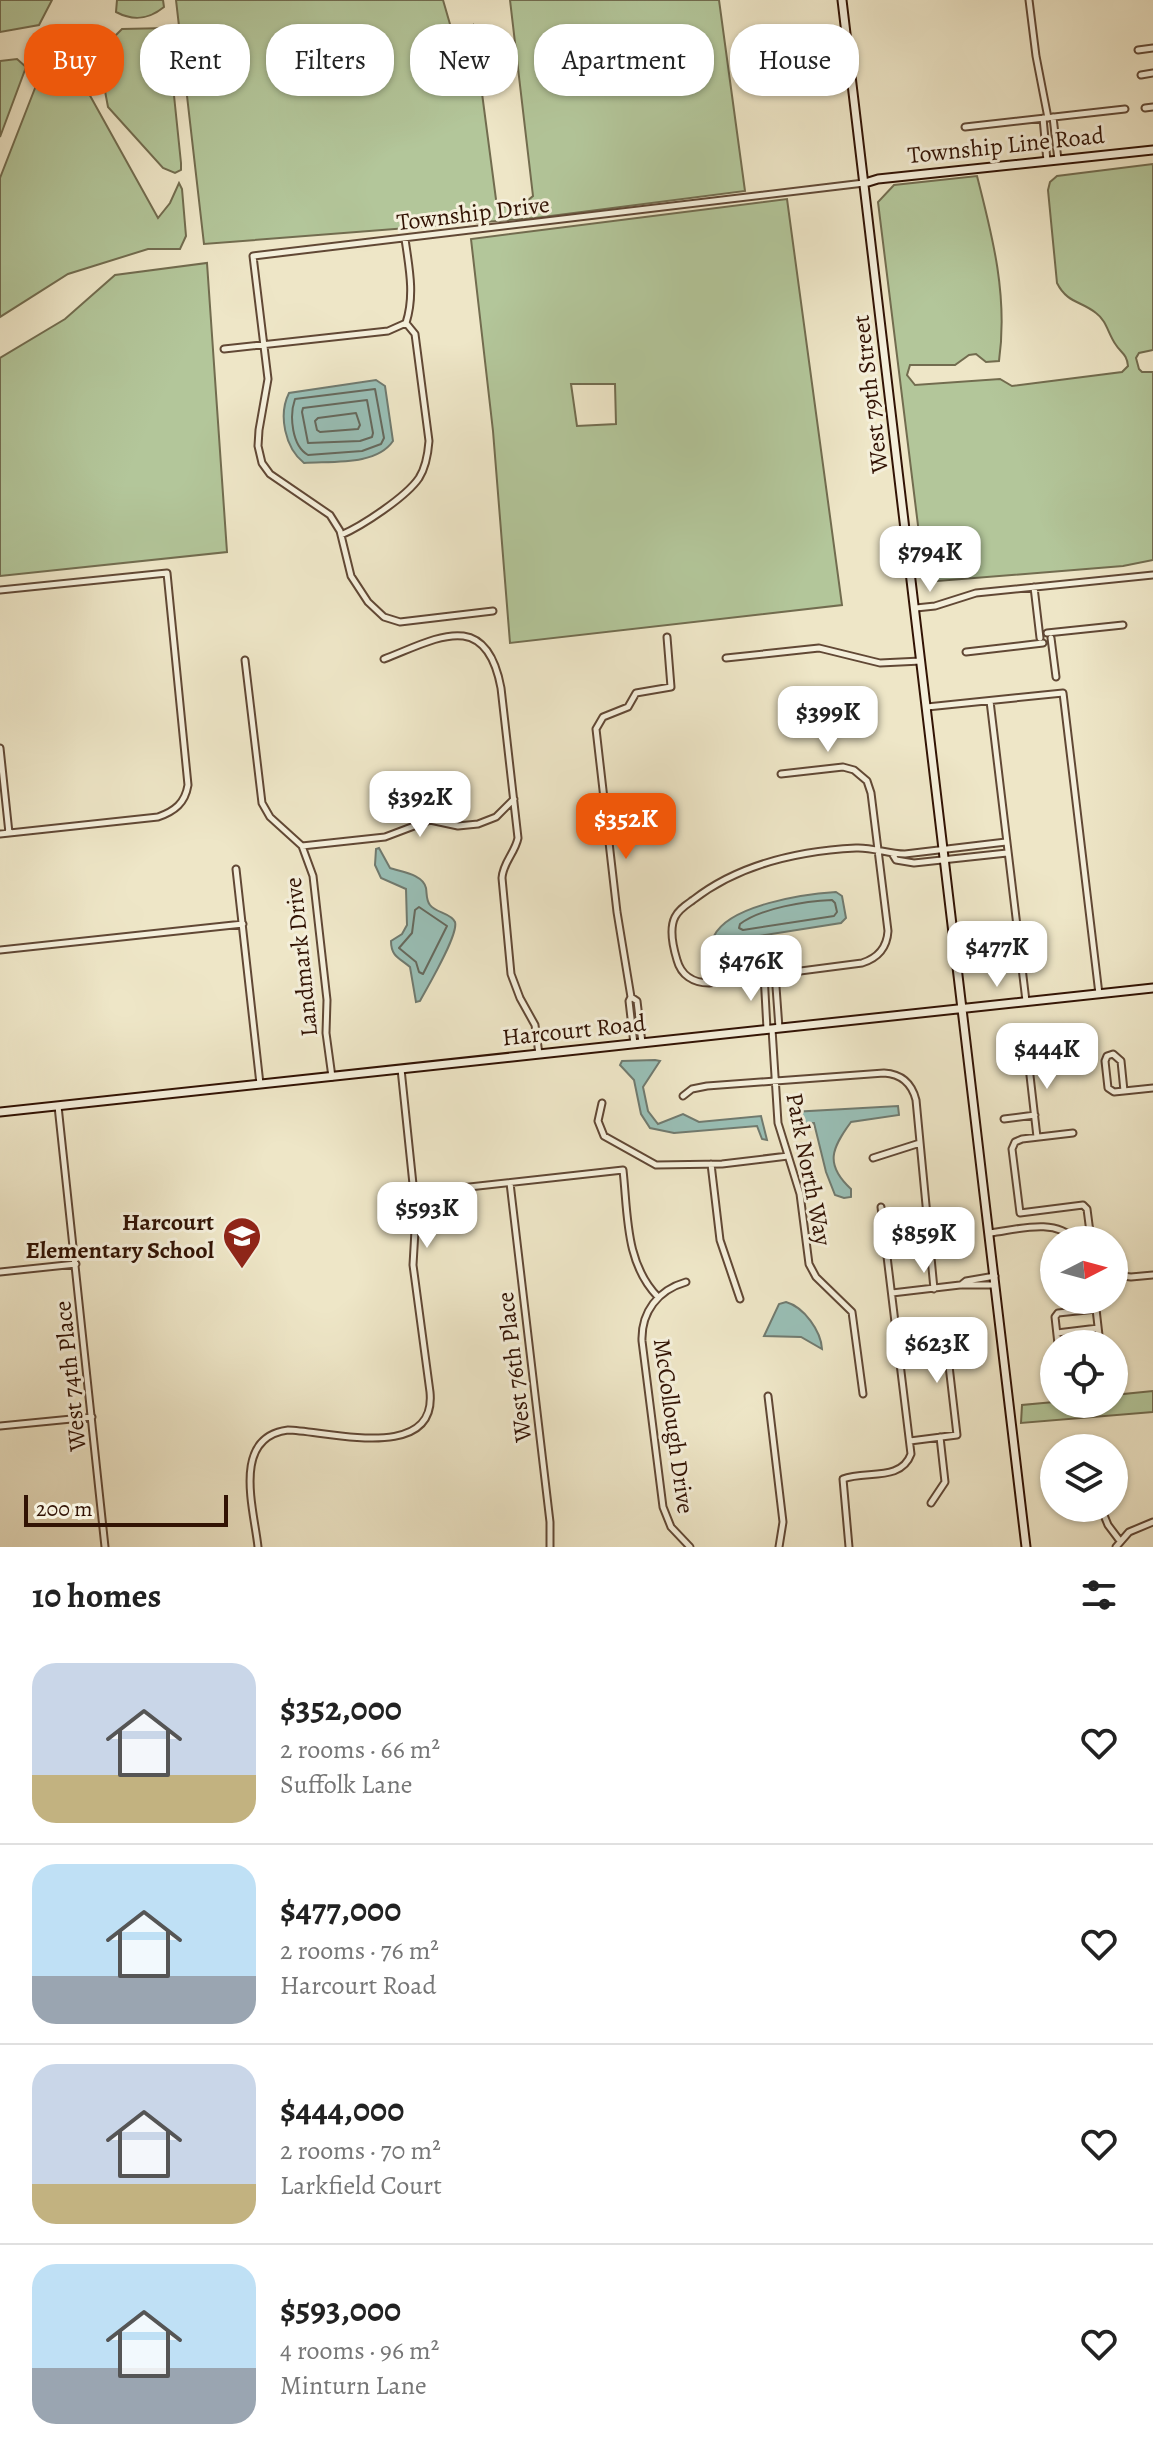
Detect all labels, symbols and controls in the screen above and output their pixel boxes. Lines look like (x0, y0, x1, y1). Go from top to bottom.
chip: Buy (24, 24, 124, 96)
chip: Rent (140, 24, 250, 96)
chip: Filters (266, 24, 394, 96)
chip: New (410, 24, 518, 96)
chip: Apartment (534, 24, 714, 96)
chip: House (730, 24, 859, 96)
street label: Township Line Road (906, 119, 1106, 171)
street label: Township Drive (395, 188, 551, 238)
street label: West 79th Street (844, 313, 896, 476)
pin: $794K (874, 526, 986, 594)
text: $794K (898, 534, 962, 569)
pin: $399K (772, 686, 884, 754)
text: $399K (796, 694, 860, 729)
pin: $392K (364, 771, 476, 839)
text: $392K (388, 779, 452, 814)
pin: $352K (570, 793, 682, 861)
text: $352K (594, 801, 658, 836)
street label: Landmark Drive (277, 876, 325, 1038)
pin: $477K (941, 921, 1053, 989)
text: $477K (965, 929, 1029, 964)
pin: $476K (695, 935, 807, 1003)
text: $476K (719, 943, 783, 978)
street label: Harcourt Road (501, 1007, 648, 1053)
pin: $444K (991, 1023, 1103, 1091)
text: $444K (1014, 1031, 1080, 1066)
street label: Park North Way (778, 1090, 840, 1248)
pin: $593K (371, 1182, 483, 1250)
text: $593K (395, 1190, 459, 1225)
place label: Harcourt Elementary School (26, 1206, 215, 1266)
pin: $859K (868, 1207, 980, 1275)
school or university icon: Harcourt Elementary School (221, 1215, 263, 1270)
text: $859K (892, 1215, 956, 1250)
north arrow (1040, 1226, 1128, 1314)
map controls (1040, 1226, 1128, 1522)
street label: West 76th Place (489, 1290, 539, 1445)
street label: West 74th Place (46, 1299, 94, 1454)
pin: $623K (881, 1317, 993, 1385)
text: $623K (904, 1325, 970, 1360)
button: locate (1040, 1330, 1128, 1418)
street label: McCollough Drive (646, 1336, 702, 1516)
button: layers (1040, 1434, 1128, 1522)
scale bar (24, 1491, 228, 1527)
text: 200 m (36, 1494, 93, 1524)
text: 10 homes (32, 1572, 161, 1619)
icon: filters (1077, 1573, 1121, 1617)
text: $352,000 (280, 1685, 402, 1732)
icon: home (96, 1695, 192, 1791)
icon: heart (1077, 1721, 1121, 1765)
text: 2 rooms · 66 m² (280, 1732, 440, 1767)
text: Suffolk Lane (280, 1767, 412, 1802)
text: $477,000 (280, 1886, 401, 1933)
icon: home (96, 1896, 192, 1992)
icon: heart (1077, 1922, 1121, 1966)
text: 2 rooms · 76 m² (280, 1933, 439, 1968)
text: Harcourt Road (280, 1968, 436, 2003)
text: $444,000 (280, 2086, 404, 2133)
icon: home (96, 2096, 192, 2192)
icon: heart (1077, 2122, 1121, 2166)
text: 2 rooms · 70 m² (280, 2133, 441, 2168)
text: Larkfield Court (280, 2168, 442, 2203)
text: $593,000 (280, 2286, 401, 2333)
icon: home (96, 2296, 192, 2392)
icon: heart (1077, 2322, 1121, 2366)
text: 4 rooms · 96 m² (280, 2333, 439, 2368)
text: Minturn Lane (280, 2368, 427, 2403)

